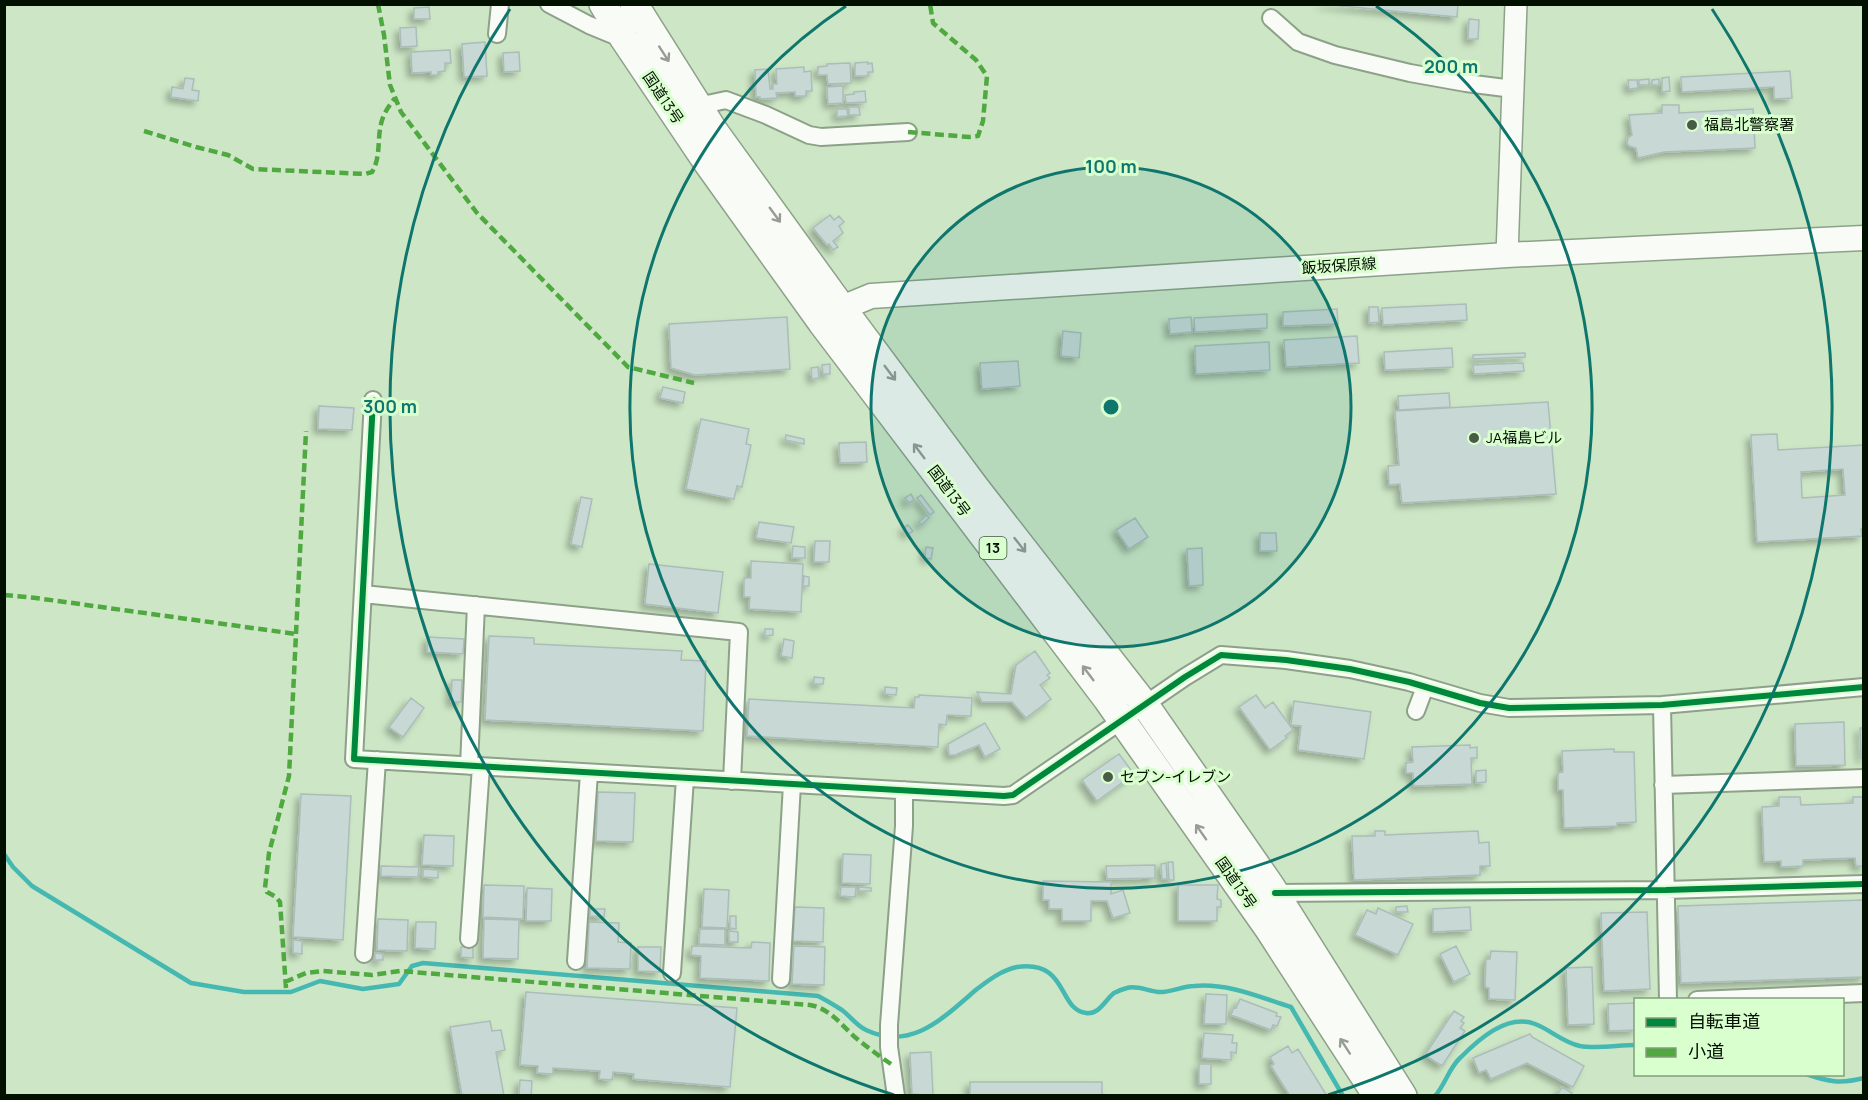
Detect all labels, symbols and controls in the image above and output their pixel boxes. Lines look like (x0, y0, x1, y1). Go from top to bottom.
one-way arrow (658, 46, 670, 62)
text: 200 m (1424, 54, 1478, 78)
street label: 国道13号 (638, 67, 689, 128)
place label: 福島北警察署 (1704, 114, 1794, 135)
marker: 福島北警察署 (1685, 118, 1699, 132)
text: 100 m (1085, 154, 1137, 178)
one-way arrow (768, 207, 781, 223)
street label: 飯坂保原線 (1301, 252, 1377, 279)
one-way arrow (883, 364, 896, 380)
text: 300 m (363, 394, 417, 418)
centre of rings (1101, 397, 1121, 417)
place label: JA福島ビル (1486, 427, 1562, 448)
marker: JA福島ビル (1467, 431, 1481, 445)
one-way arrow (913, 444, 925, 460)
street label: 国道13号 (923, 461, 976, 521)
road number: 13 (980, 537, 1006, 559)
one-way arrow (1013, 537, 1026, 553)
one-way arrow (1082, 666, 1094, 682)
place label: セブン-イレブン (1120, 766, 1231, 787)
marker: セブン-イレブン (1101, 770, 1115, 784)
one-way arrow (1195, 825, 1207, 841)
street label: 国道13号 (1211, 852, 1262, 913)
legend (1634, 998, 1844, 1076)
text: 自転車道 (1688, 1009, 1760, 1033)
one-way arrow (1338, 1038, 1351, 1055)
text: 小道 (1688, 1039, 1724, 1063)

